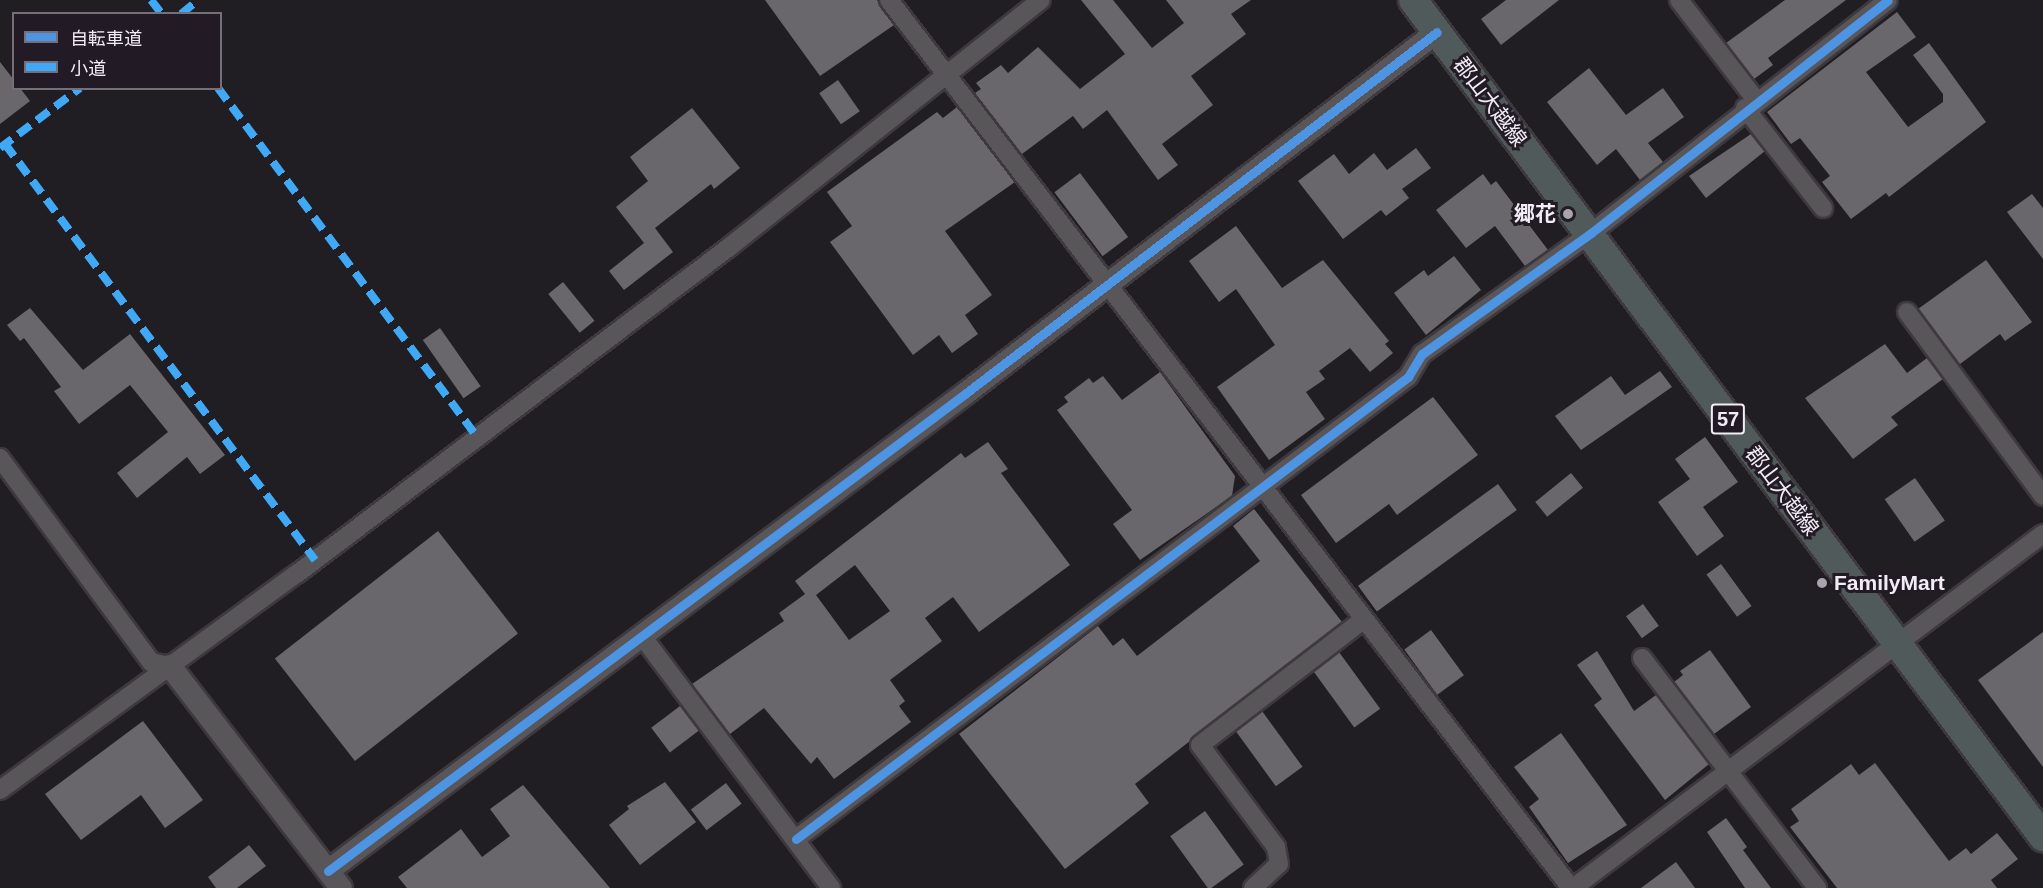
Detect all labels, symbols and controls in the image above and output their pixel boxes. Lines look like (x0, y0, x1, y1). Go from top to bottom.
legend (12, 12, 222, 90)
text: 自転車道 (70, 29, 142, 49)
street label: 郡山大越線 (1448, 52, 1532, 152)
text: 小道 (70, 59, 106, 79)
place label: 郷花 (1514, 201, 1556, 227)
marker: 郷花 (1561, 207, 1575, 221)
road number: 57 (1710, 402, 1746, 436)
street label: 郡山大越線 (1740, 441, 1824, 541)
place label: FamilyMart (1834, 570, 1945, 596)
marker: FamilyMart (1815, 576, 1829, 590)

